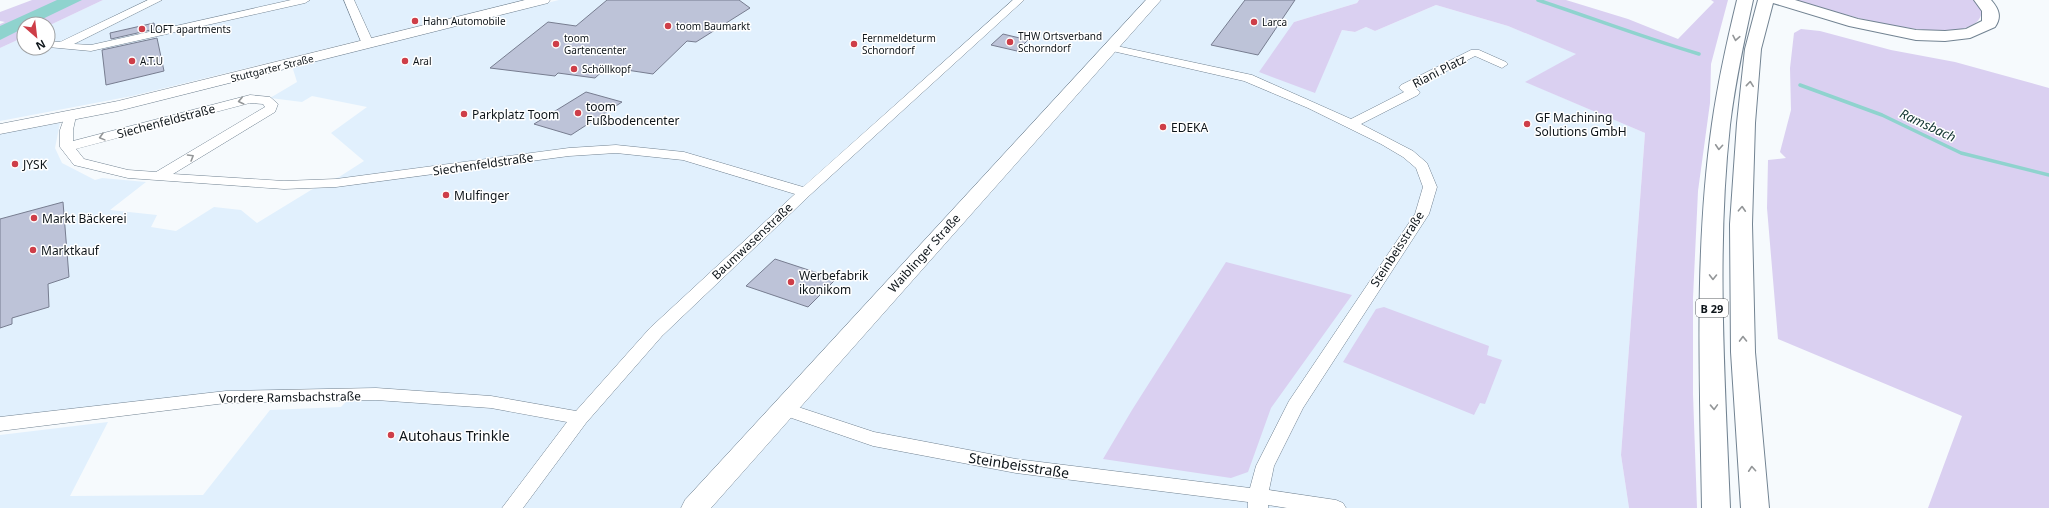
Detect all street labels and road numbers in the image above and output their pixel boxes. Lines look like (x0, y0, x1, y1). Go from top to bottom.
street label: Riani Platz (1409, 50, 1469, 92)
street label: Stuttgarter Straße (229, 51, 315, 85)
street label: Siechenfeldstraße (115, 100, 217, 142)
street label: Siechenfeldstraße (432, 149, 534, 179)
street label: Baumwasenstraße (708, 199, 796, 283)
street label: Steinbeisstraße (1366, 208, 1428, 290)
street label: Waiblinger Straße (884, 210, 964, 296)
road number: B 29 (1696, 299, 1728, 317)
street label: Vordere Ramsbachstraße (219, 387, 361, 407)
street label: Steinbeisstraße (967, 448, 1071, 482)

